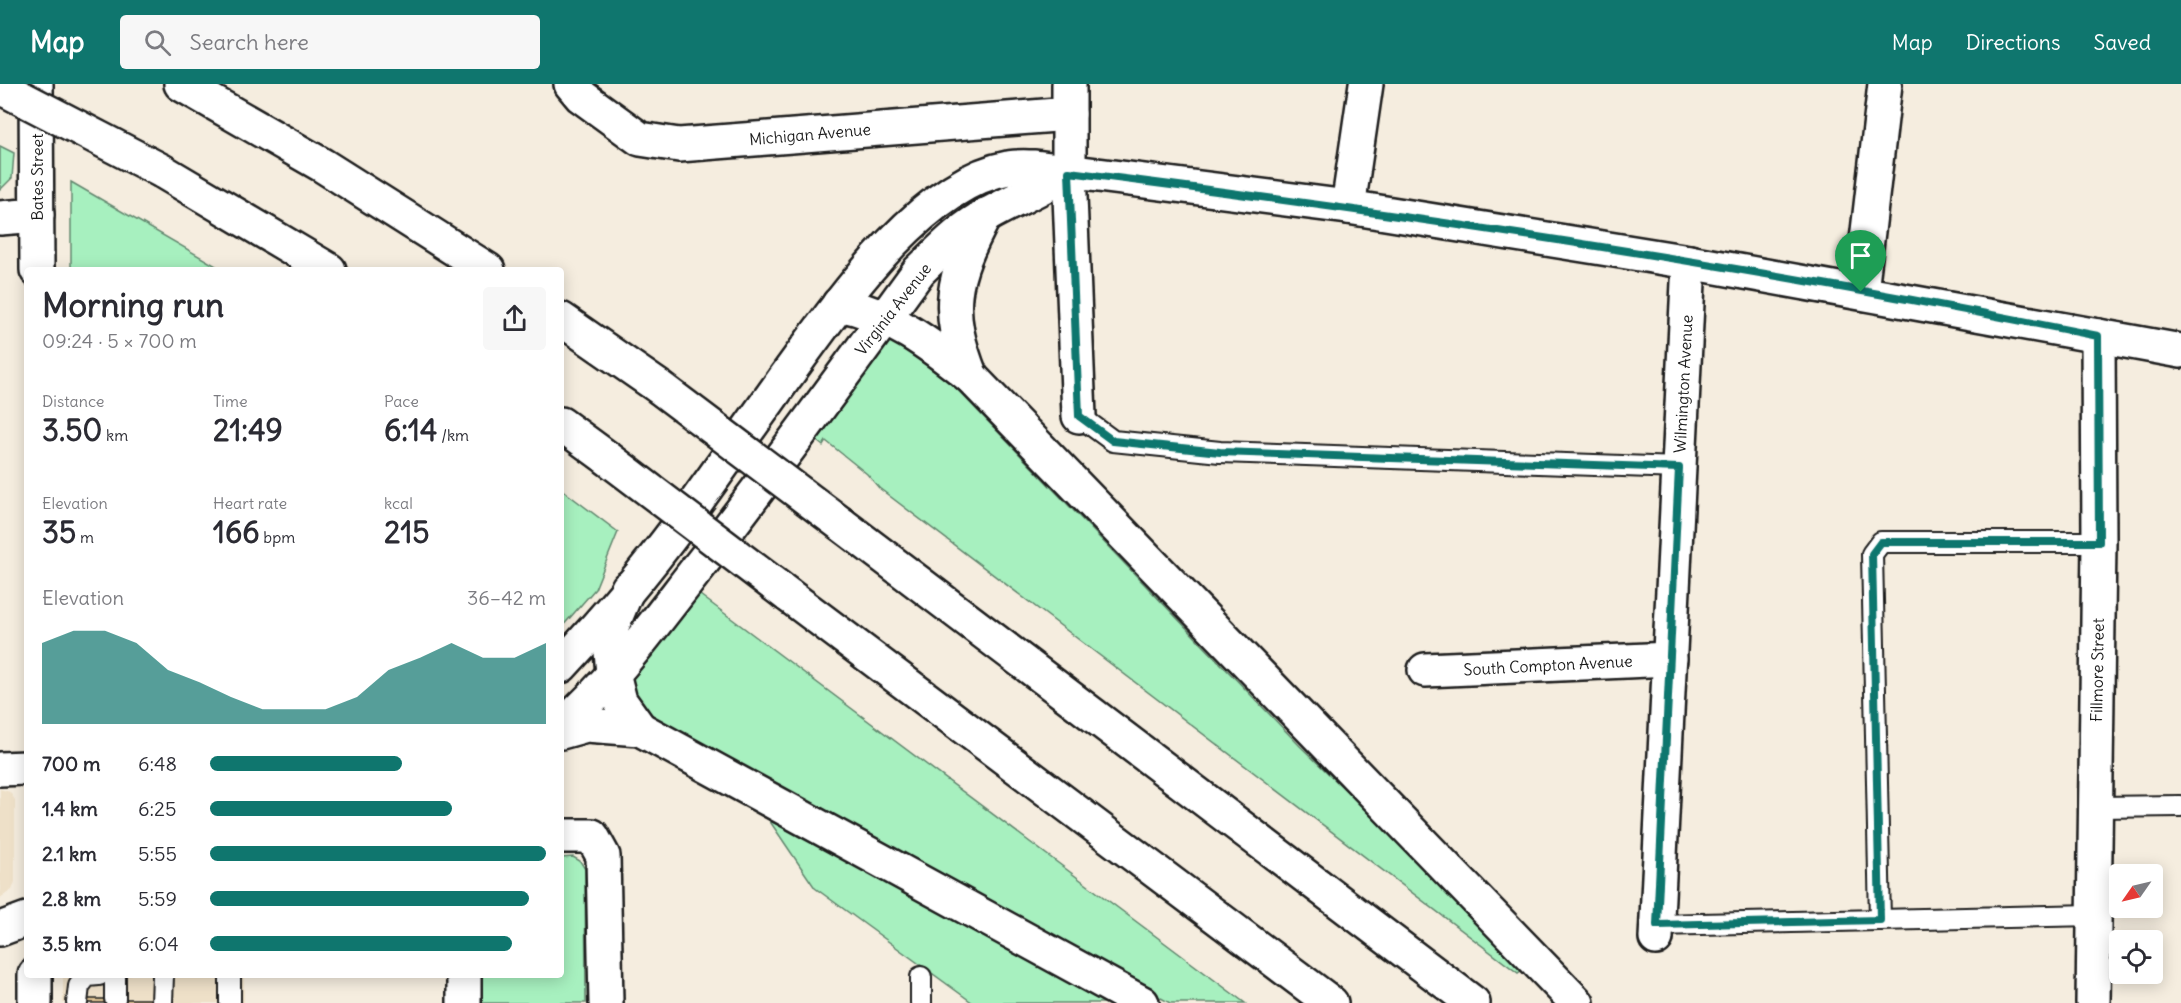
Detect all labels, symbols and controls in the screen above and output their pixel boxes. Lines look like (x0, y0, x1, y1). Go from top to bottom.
search box (120, 15, 540, 69)
text: Map (30, 24, 84, 60)
icon: search (141, 26, 174, 59)
text: Search here (189, 28, 309, 56)
text: Map (1892, 29, 1933, 56)
text: Directions (1966, 29, 2060, 56)
text: Saved (2093, 29, 2151, 56)
street label: Michigan Avenue (748, 119, 872, 149)
street label: Bates Street (27, 133, 47, 221)
pin (1835, 230, 1886, 292)
icon: arrive (1844, 239, 1877, 272)
street label: Virginia Avenue (851, 259, 935, 359)
text: Morning run (42, 284, 224, 326)
button: share (483, 287, 546, 350)
street label: Wilmington Avenue (1669, 314, 1697, 454)
text: 09:24 · 5 × 700 m (42, 328, 197, 353)
text: Distance (42, 391, 104, 411)
text: Time (213, 391, 248, 411)
text: Pace (384, 391, 419, 411)
text: 3.50 (42, 411, 102, 449)
text: 21:49 (213, 411, 283, 449)
text: 6:14 (384, 411, 437, 449)
text: km (102, 425, 128, 445)
text: /km (437, 425, 469, 445)
text: Elevation (42, 493, 108, 513)
text: Heart rate (213, 493, 287, 513)
text: kcal (384, 493, 413, 513)
text: 35 (42, 513, 76, 551)
text: 166 (213, 513, 260, 551)
text: 215 (384, 513, 430, 551)
text: m (76, 527, 94, 547)
text: bpm (260, 527, 295, 547)
text: Elevation (42, 585, 124, 610)
text: 36–42 m (467, 585, 546, 610)
street label: Fillmore Street (2086, 617, 2108, 722)
street label: South Compton Avenue (1463, 651, 1633, 679)
text: 700 m (42, 751, 100, 776)
text: 6:48 (138, 751, 177, 776)
text: 1.4 km (42, 796, 98, 821)
text: 6:25 (138, 796, 177, 821)
text: 2.1 km (42, 841, 97, 866)
text: 5:55 (138, 841, 177, 866)
north arrow (2109, 864, 2163, 918)
map controls (2109, 864, 2163, 984)
text: 2.8 km (42, 886, 101, 911)
text: 5:59 (138, 886, 177, 911)
button: locate (2109, 930, 2163, 984)
text: 3.5 km (42, 931, 102, 956)
text: 6:04 (138, 931, 179, 956)

